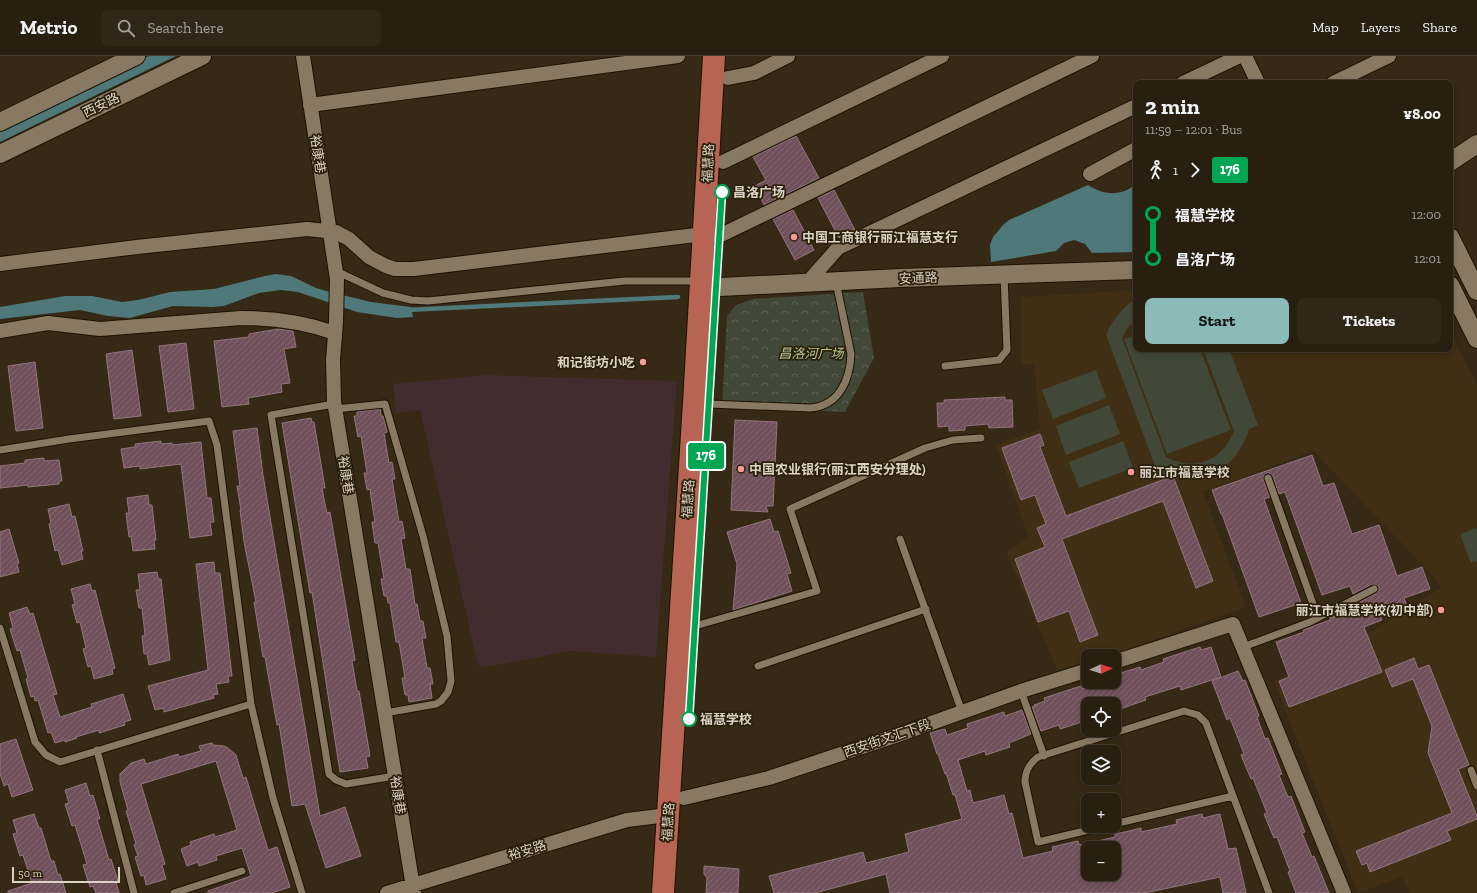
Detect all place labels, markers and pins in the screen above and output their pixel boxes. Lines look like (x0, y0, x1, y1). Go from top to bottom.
marker: 昌洛广场 (714, 184, 730, 200)
place label: 昌洛广场 (733, 185, 785, 200)
place label: 中国工商银行丽江福慧支行 (802, 230, 958, 245)
marker: 中国工商银行丽江福慧支行 (789, 232, 799, 242)
place label: 和记街坊小吃 (557, 355, 635, 370)
marker: 和记街坊小吃 (638, 357, 648, 367)
place label: 中国农业银行(丽江西安分理处) (749, 462, 926, 477)
marker: 中国农业银行(丽江西安分理处) (736, 464, 746, 474)
place label: 丽江市福慧学校 (1139, 465, 1230, 480)
marker: 丽江市福慧学校 (1126, 467, 1136, 477)
place label: 丽江市福慧学校(初中部) (1295, 603, 1433, 618)
marker: 丽江市福慧学校(初中部) (1436, 605, 1446, 615)
marker: 福慧学校 (681, 711, 697, 727)
place label: 福慧学校 (700, 712, 752, 727)

